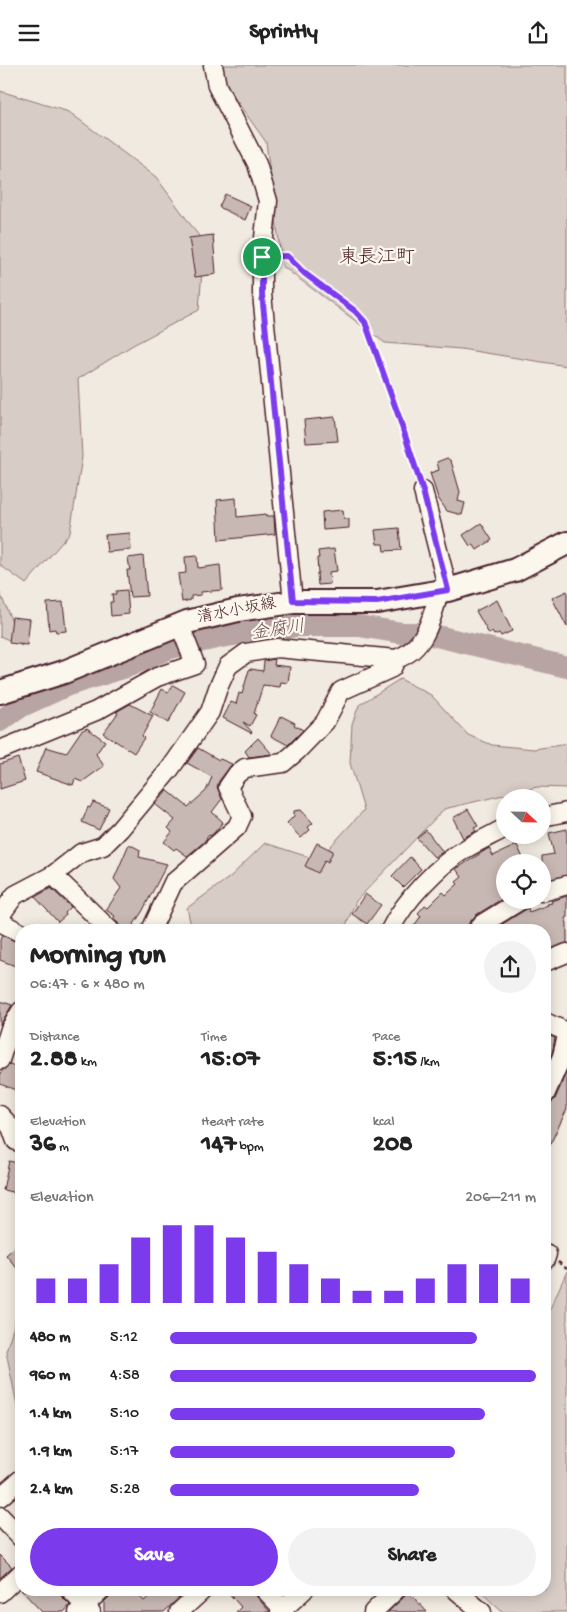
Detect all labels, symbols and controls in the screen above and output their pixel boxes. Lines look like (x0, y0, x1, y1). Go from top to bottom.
icon: menu (15, 19, 43, 47)
icon: share (524, 19, 552, 47)
text: Sprintly (249, 20, 318, 46)
pin (241, 236, 283, 278)
icon: arrive (248, 243, 276, 271)
district label: 東長江町 (339, 246, 415, 270)
street label: 清水小坂線 (196, 593, 278, 629)
water label: 金腐川 (250, 616, 306, 645)
north arrow (496, 789, 551, 844)
map controls (496, 789, 551, 909)
button: locate (496, 854, 551, 909)
text: Morning run (30, 940, 165, 973)
button: share (484, 941, 536, 993)
text: 06:47 · 6 × 480 m (30, 976, 145, 995)
text: Distance (30, 1029, 79, 1046)
text: Time (201, 1029, 227, 1046)
text: Pace (373, 1029, 400, 1046)
text: 2.88 (30, 1046, 78, 1075)
text: 15:07 (201, 1046, 260, 1075)
text: 5:15 (373, 1046, 417, 1075)
text: km (78, 1054, 97, 1071)
text: /km (417, 1054, 440, 1071)
text: Elevation (30, 1114, 86, 1131)
text: Heart rate (201, 1114, 264, 1131)
text: kcal (373, 1114, 395, 1131)
text: 36 (30, 1131, 56, 1160)
text: 147 (201, 1131, 236, 1160)
text: 208 (373, 1131, 413, 1160)
text: m (56, 1139, 69, 1156)
text: bpm (236, 1139, 264, 1156)
text: Elevation (30, 1189, 94, 1208)
text: 206–211 m (465, 1189, 536, 1208)
text: 480 m (30, 1329, 71, 1348)
text: 5:12 (110, 1329, 138, 1348)
text: 960 m (30, 1367, 70, 1386)
text: 4:58 (110, 1367, 140, 1386)
text: 1.4 km (30, 1405, 71, 1424)
text: 5:10 (110, 1405, 139, 1424)
text: 1.9 km (30, 1443, 72, 1462)
text: 5:17 (110, 1443, 138, 1462)
text: 2.4 km (30, 1481, 73, 1500)
text: 5:28 (110, 1481, 140, 1500)
button: Save (30, 1528, 278, 1586)
button: Share (288, 1528, 536, 1586)

